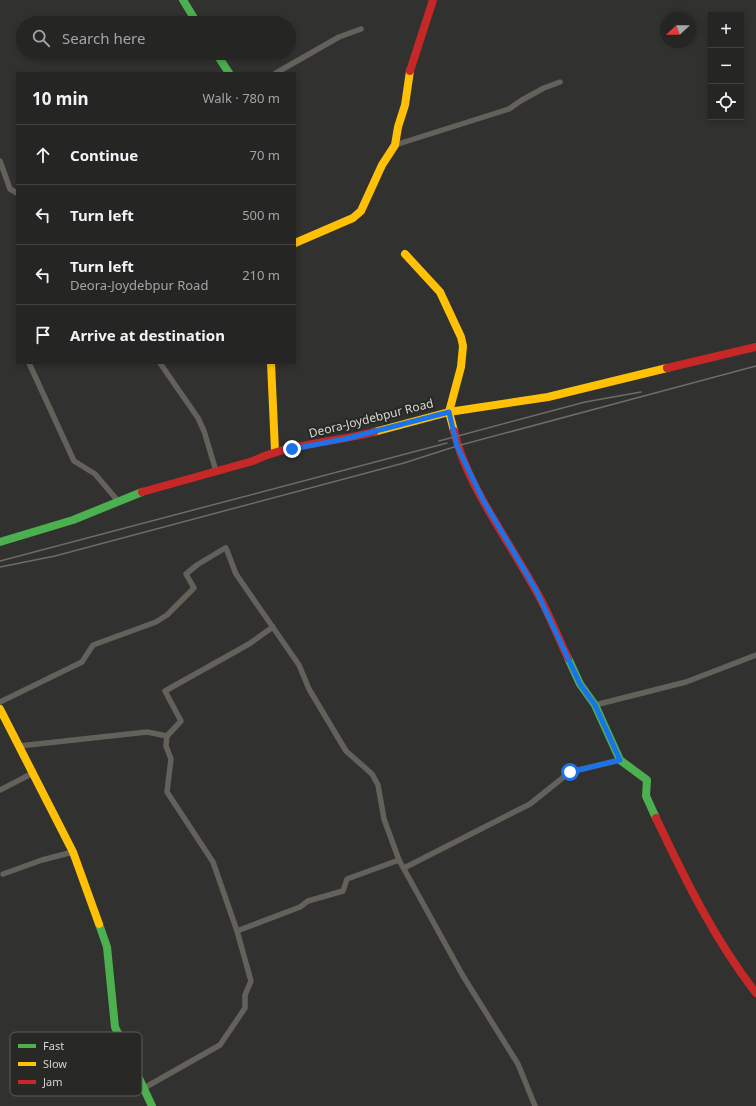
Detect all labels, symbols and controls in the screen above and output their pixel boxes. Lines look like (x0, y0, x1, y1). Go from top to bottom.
north arrow (660, 12, 696, 48)
map controls (708, 12, 744, 120)
button: + (708, 12, 744, 48)
search box (16, 16, 296, 60)
icon: search (30, 27, 52, 49)
text: Search here (62, 28, 145, 48)
button: − (708, 48, 744, 84)
button: locate (708, 84, 744, 120)
text: 10 min (32, 87, 89, 110)
text: Walk · 780 m (202, 89, 280, 107)
icon: ahead (32, 144, 54, 166)
text: Continue (70, 145, 138, 165)
text: 70 m (250, 146, 280, 164)
icon: left (32, 204, 54, 226)
text: Turn left (70, 205, 134, 225)
text: 500 m (242, 206, 280, 224)
text: Turn left (70, 256, 134, 276)
icon: left (32, 264, 54, 286)
text: 210 m (242, 266, 280, 284)
text: Deora-Joydebpur Road (70, 276, 208, 294)
icon: arrive (32, 324, 54, 346)
text: Arrive at destination (70, 325, 225, 345)
street label: Deora-Joydebpur Road (307, 394, 435, 442)
route end (283, 440, 301, 458)
route start (561, 763, 579, 781)
legend (10, 1032, 142, 1096)
text: Fast (43, 1038, 64, 1053)
text: Slow (43, 1056, 67, 1071)
text: Jam (42, 1074, 62, 1089)

